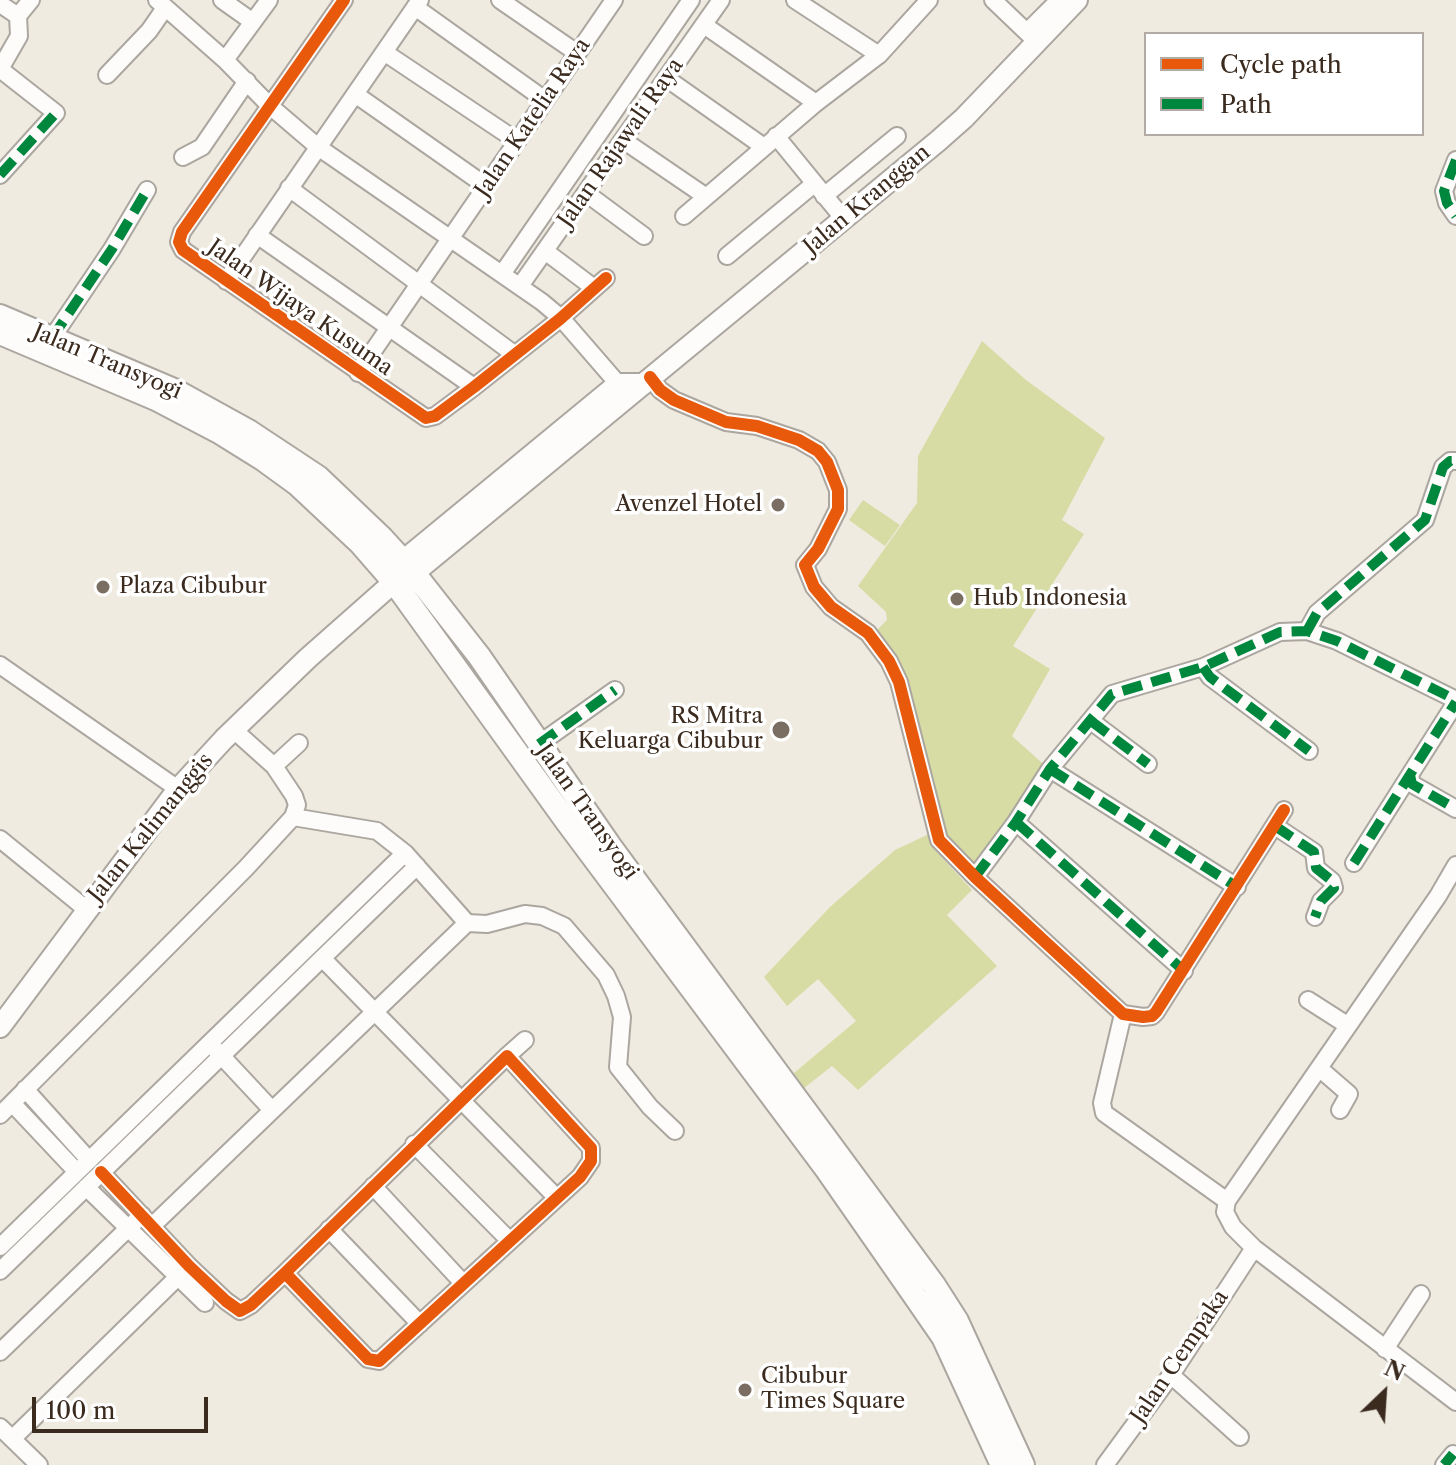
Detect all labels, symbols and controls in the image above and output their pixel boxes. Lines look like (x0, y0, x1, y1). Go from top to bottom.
legend (1144, 32, 1424, 136)
street label: Jalan Katelia Raya (470, 33, 596, 203)
text: Cycle path (1220, 50, 1342, 79)
street label: Jalan Rajawali Raya (553, 53, 689, 233)
text: Path (1220, 90, 1272, 119)
street label: Jalan Kranggan (798, 139, 936, 261)
street label: Jalan Wijaya Kusuma (202, 234, 398, 382)
street label: Jalan Transyogi (28, 319, 186, 405)
place label: Avenzel Hotel (615, 492, 762, 518)
marker: Avenzel Hotel (769, 496, 787, 514)
place label: Plaza Cibubur (119, 574, 267, 600)
marker: Plaza Cibubur (94, 578, 112, 596)
place label: Hub Indonesia (973, 586, 1127, 612)
marker: Hub Indonesia (948, 590, 966, 608)
place label: RS Mitra Keluarga Cibubur (578, 704, 763, 756)
marker: RS Mitra Keluarga Cibubur (770, 719, 792, 741)
street label: Jalan Transyogi (530, 739, 644, 885)
street label: Jalan Kalimanggis (83, 748, 219, 908)
street label: Jalan Cempaka (1126, 1285, 1234, 1429)
north arrow (1344, 1353, 1424, 1433)
text: N (1380, 1355, 1409, 1387)
place label: Cibubur Times Square (761, 1364, 905, 1416)
scale bar (36, 1381, 212, 1431)
marker: Cibubur Times Square (736, 1381, 754, 1399)
text: 100 m (46, 1396, 115, 1425)

